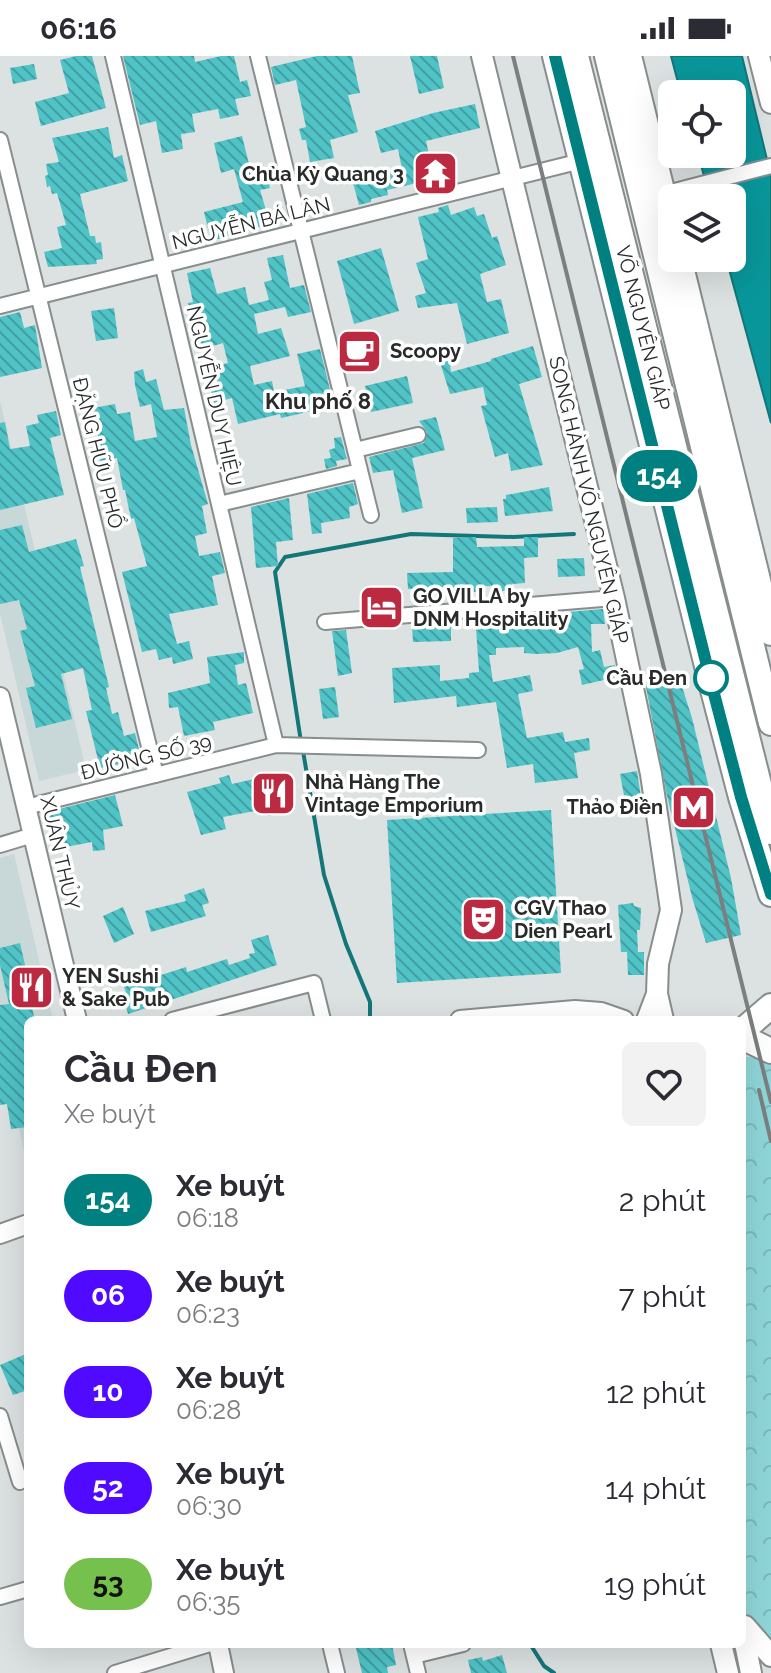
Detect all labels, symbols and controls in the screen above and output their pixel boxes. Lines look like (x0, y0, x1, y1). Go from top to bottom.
text: 06:16 (40, 11, 117, 46)
map controls (658, 80, 746, 272)
button: locate (658, 80, 746, 168)
temple icon: Chùa Kỳ Quang 3 (411, 150, 459, 198)
place label: Chùa Kỳ Quang 3 (242, 162, 404, 186)
button: layers (658, 184, 746, 272)
street label: NGUYỄN BÁ LÂN (169, 190, 333, 254)
street label: VÕ NGUYÊN GIÁP (611, 243, 675, 413)
street label: NGUYỄN DUY HIỆU (182, 303, 248, 489)
cafe icon: Scoopy (335, 327, 383, 375)
place label: Scoopy (390, 339, 461, 363)
street label: SONG HÀNH VÕ NGUYÊN GIÁP (544, 354, 634, 646)
street label: ĐẶNG HỮU PHỔ (68, 374, 130, 531)
district label: Khu phố 8 (265, 388, 371, 414)
line badge: 154 (613, 450, 705, 502)
text: 154 (636, 459, 682, 492)
hotel icon: GO VILLA by DNM Hospitality (358, 584, 406, 632)
place label: GO VILLA by DNM Hospitality (413, 584, 568, 631)
marker: Cầu Đen (694, 661, 728, 695)
place label: Cầu Đen (606, 666, 687, 690)
street label: ĐƯỜNG SỐ 39 (78, 728, 214, 785)
restaurant icon: Nhà Hàng The Vintage Emporium (250, 769, 298, 817)
place label: Nhà Hàng The Vintage Emporium (305, 770, 483, 817)
metro station icon: Thảo Điền (670, 783, 718, 831)
street label: XUÂN THỦY (35, 794, 86, 912)
place label: Thảo Điền (567, 795, 663, 819)
theatre icon: CGV Thao Dien Pearl (459, 895, 507, 943)
place label: CGV Thao Dien Pearl (514, 896, 613, 943)
restaurant icon: YEN Sushi & Sake Pub (7, 964, 55, 1012)
place label: YEN Sushi & Sake Pub (62, 964, 170, 1011)
button: heart (622, 1042, 706, 1126)
text: Cầu Đen (64, 1046, 218, 1091)
text: Xe buýt (64, 1099, 156, 1129)
text: Xe buýt (176, 1168, 285, 1203)
text: 154 (85, 1183, 131, 1216)
text: 2 phút (619, 1183, 706, 1218)
text: 06:18 (176, 1203, 239, 1233)
text: Xe buýt (176, 1264, 285, 1299)
text: 06 (91, 1279, 125, 1312)
text: 7 phút (618, 1279, 706, 1314)
text: 06:23 (176, 1299, 240, 1329)
text: Xe buýt (176, 1360, 285, 1395)
text: 10 (92, 1375, 124, 1408)
text: 12 phút (606, 1375, 706, 1410)
text: 06:28 (176, 1395, 241, 1425)
text: Xe buýt (176, 1456, 285, 1491)
text: 52 (92, 1471, 124, 1504)
text: 14 phút (605, 1471, 706, 1506)
text: 06:30 (176, 1491, 242, 1521)
text: Xe buýt (176, 1552, 285, 1587)
text: 53 (92, 1567, 124, 1600)
text: 19 phút (604, 1567, 706, 1602)
text: 06:35 (176, 1587, 241, 1617)

